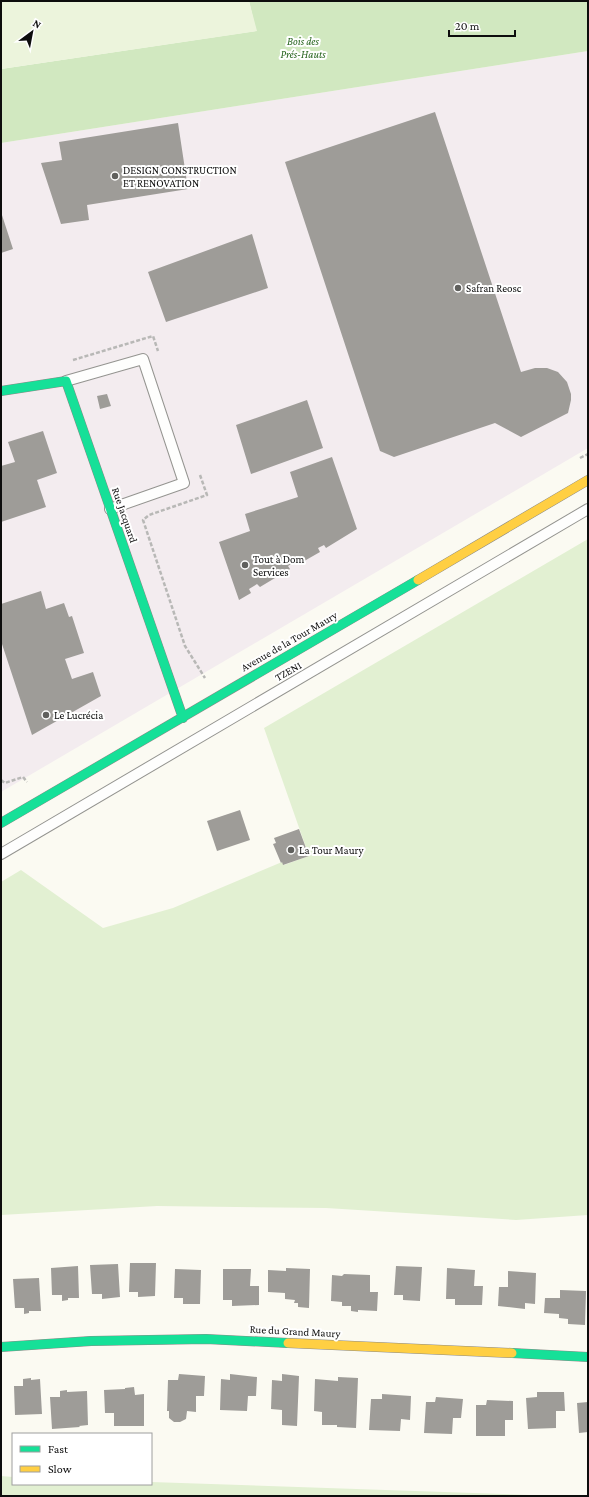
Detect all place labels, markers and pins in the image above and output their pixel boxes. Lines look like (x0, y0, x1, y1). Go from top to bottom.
place label: DESIGN CONSTRUCTION ET RENOVATION (123, 164, 237, 189)
marker: DESIGN CONSTRUCTION ET RENOVATION (110, 171, 120, 181)
place label: Safran Reosc (466, 282, 522, 294)
marker: Safran Reosc (453, 283, 463, 293)
place label: Tout à Dom Services (253, 553, 304, 578)
marker: Tout à Dom Services (240, 560, 250, 570)
place label: Le Lucrécia (54, 709, 103, 721)
marker: Le Lucrécia (41, 710, 51, 720)
place label: La Tour Maury (299, 844, 364, 857)
marker: La Tour Maury (286, 845, 296, 855)

